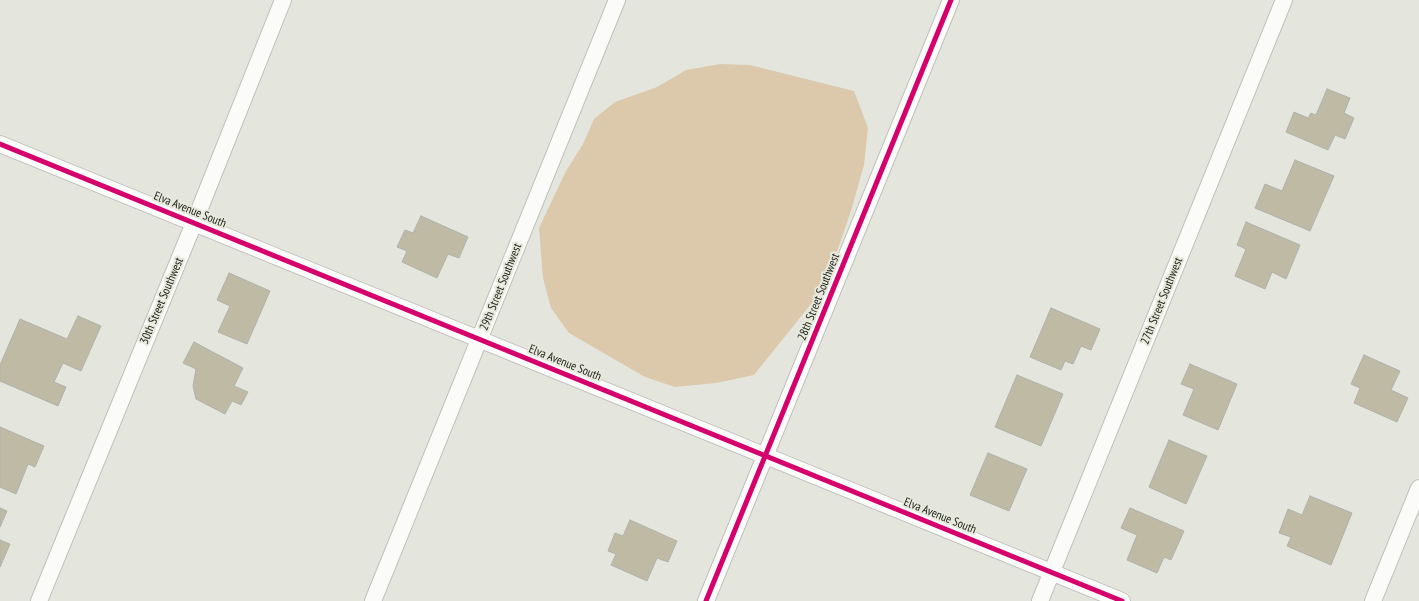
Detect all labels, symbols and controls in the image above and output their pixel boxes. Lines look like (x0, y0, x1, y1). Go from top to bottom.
street label: Elva Avenue South (152, 189, 228, 231)
street label: 29th Street Southwest (477, 241, 525, 333)
street label: 28th Street Southwest (795, 251, 843, 343)
street label: 27th Street Southwest (1138, 255, 1186, 347)
street label: 30th Street Southwest (137, 256, 187, 346)
street label: Elva Avenue South (527, 342, 603, 384)
street label: Elva Avenue South (902, 495, 978, 537)

